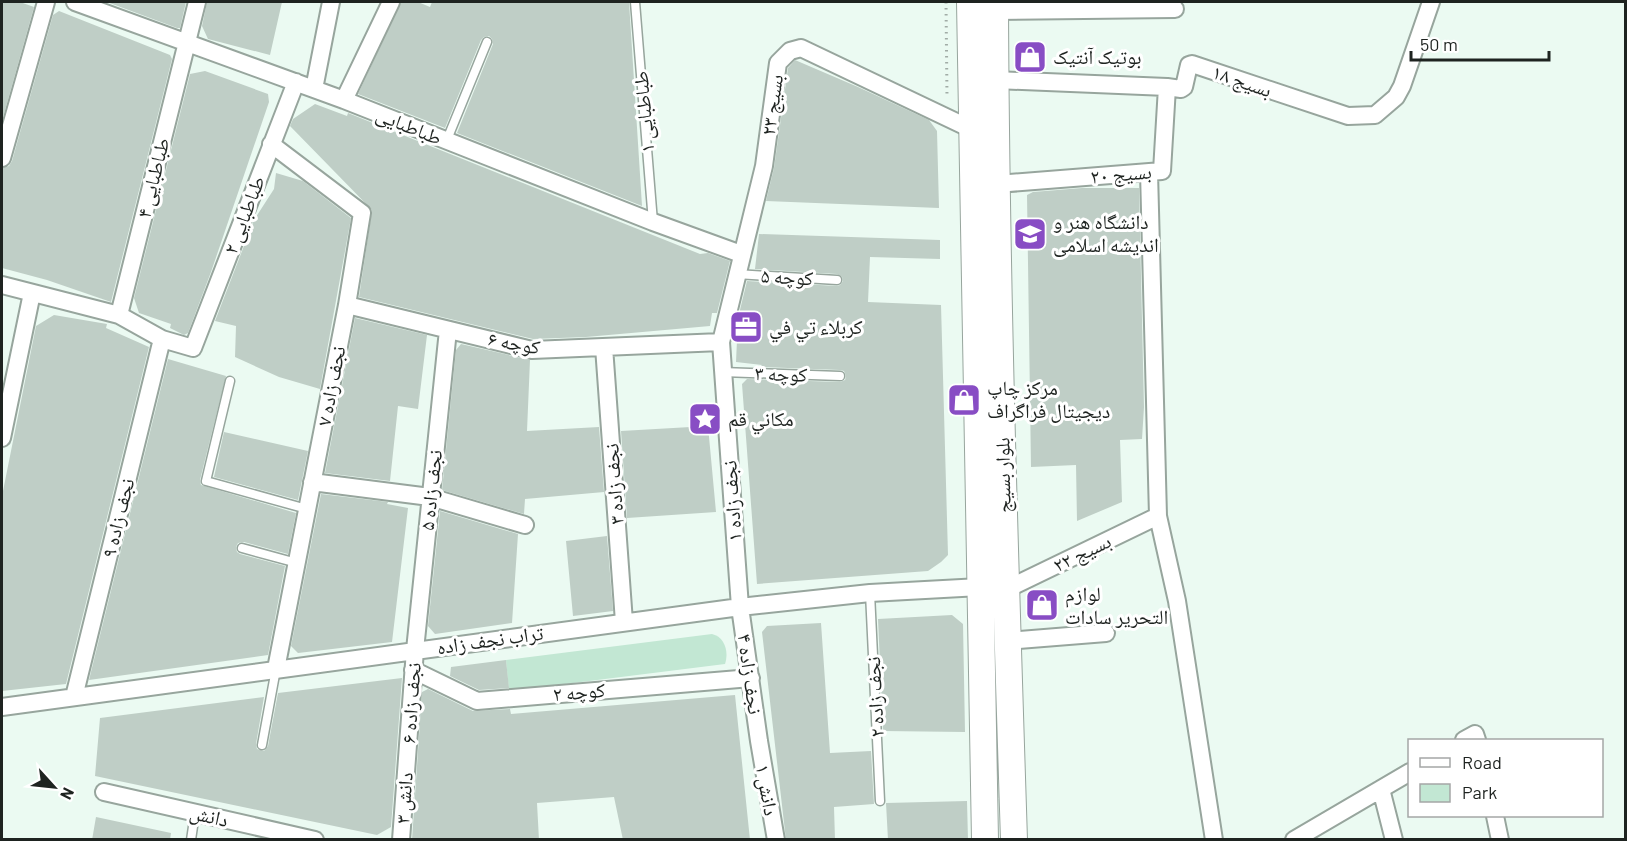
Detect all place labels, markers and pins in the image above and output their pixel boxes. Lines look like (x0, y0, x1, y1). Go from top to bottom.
shop icon: بوتیک آنتیک (1012, 39, 1048, 75)
place label: بوتیک آنتیک (1053, 44, 1142, 69)
place label: دانشگاه هنر و اندیشه اسلامی (1053, 209, 1159, 257)
school or university icon: دانشگاه هنر و اندیشه اسلامی (1012, 216, 1048, 252)
office icon: كربلاء تي في (728, 309, 764, 345)
place label: كربلاء تي في (769, 314, 863, 343)
place label: مرکز چاپ دیجیتال فراگراف (987, 375, 1110, 423)
shop icon: مرکز چاپ دیجیتال فراگراف (946, 382, 982, 418)
place icon: مكاني قم (687, 401, 723, 437)
place label: مكاني قم (728, 406, 794, 435)
place label: لوازم التحریر سادات (1065, 581, 1168, 628)
shop icon: لوازم التحریر سادات (1024, 587, 1060, 623)

